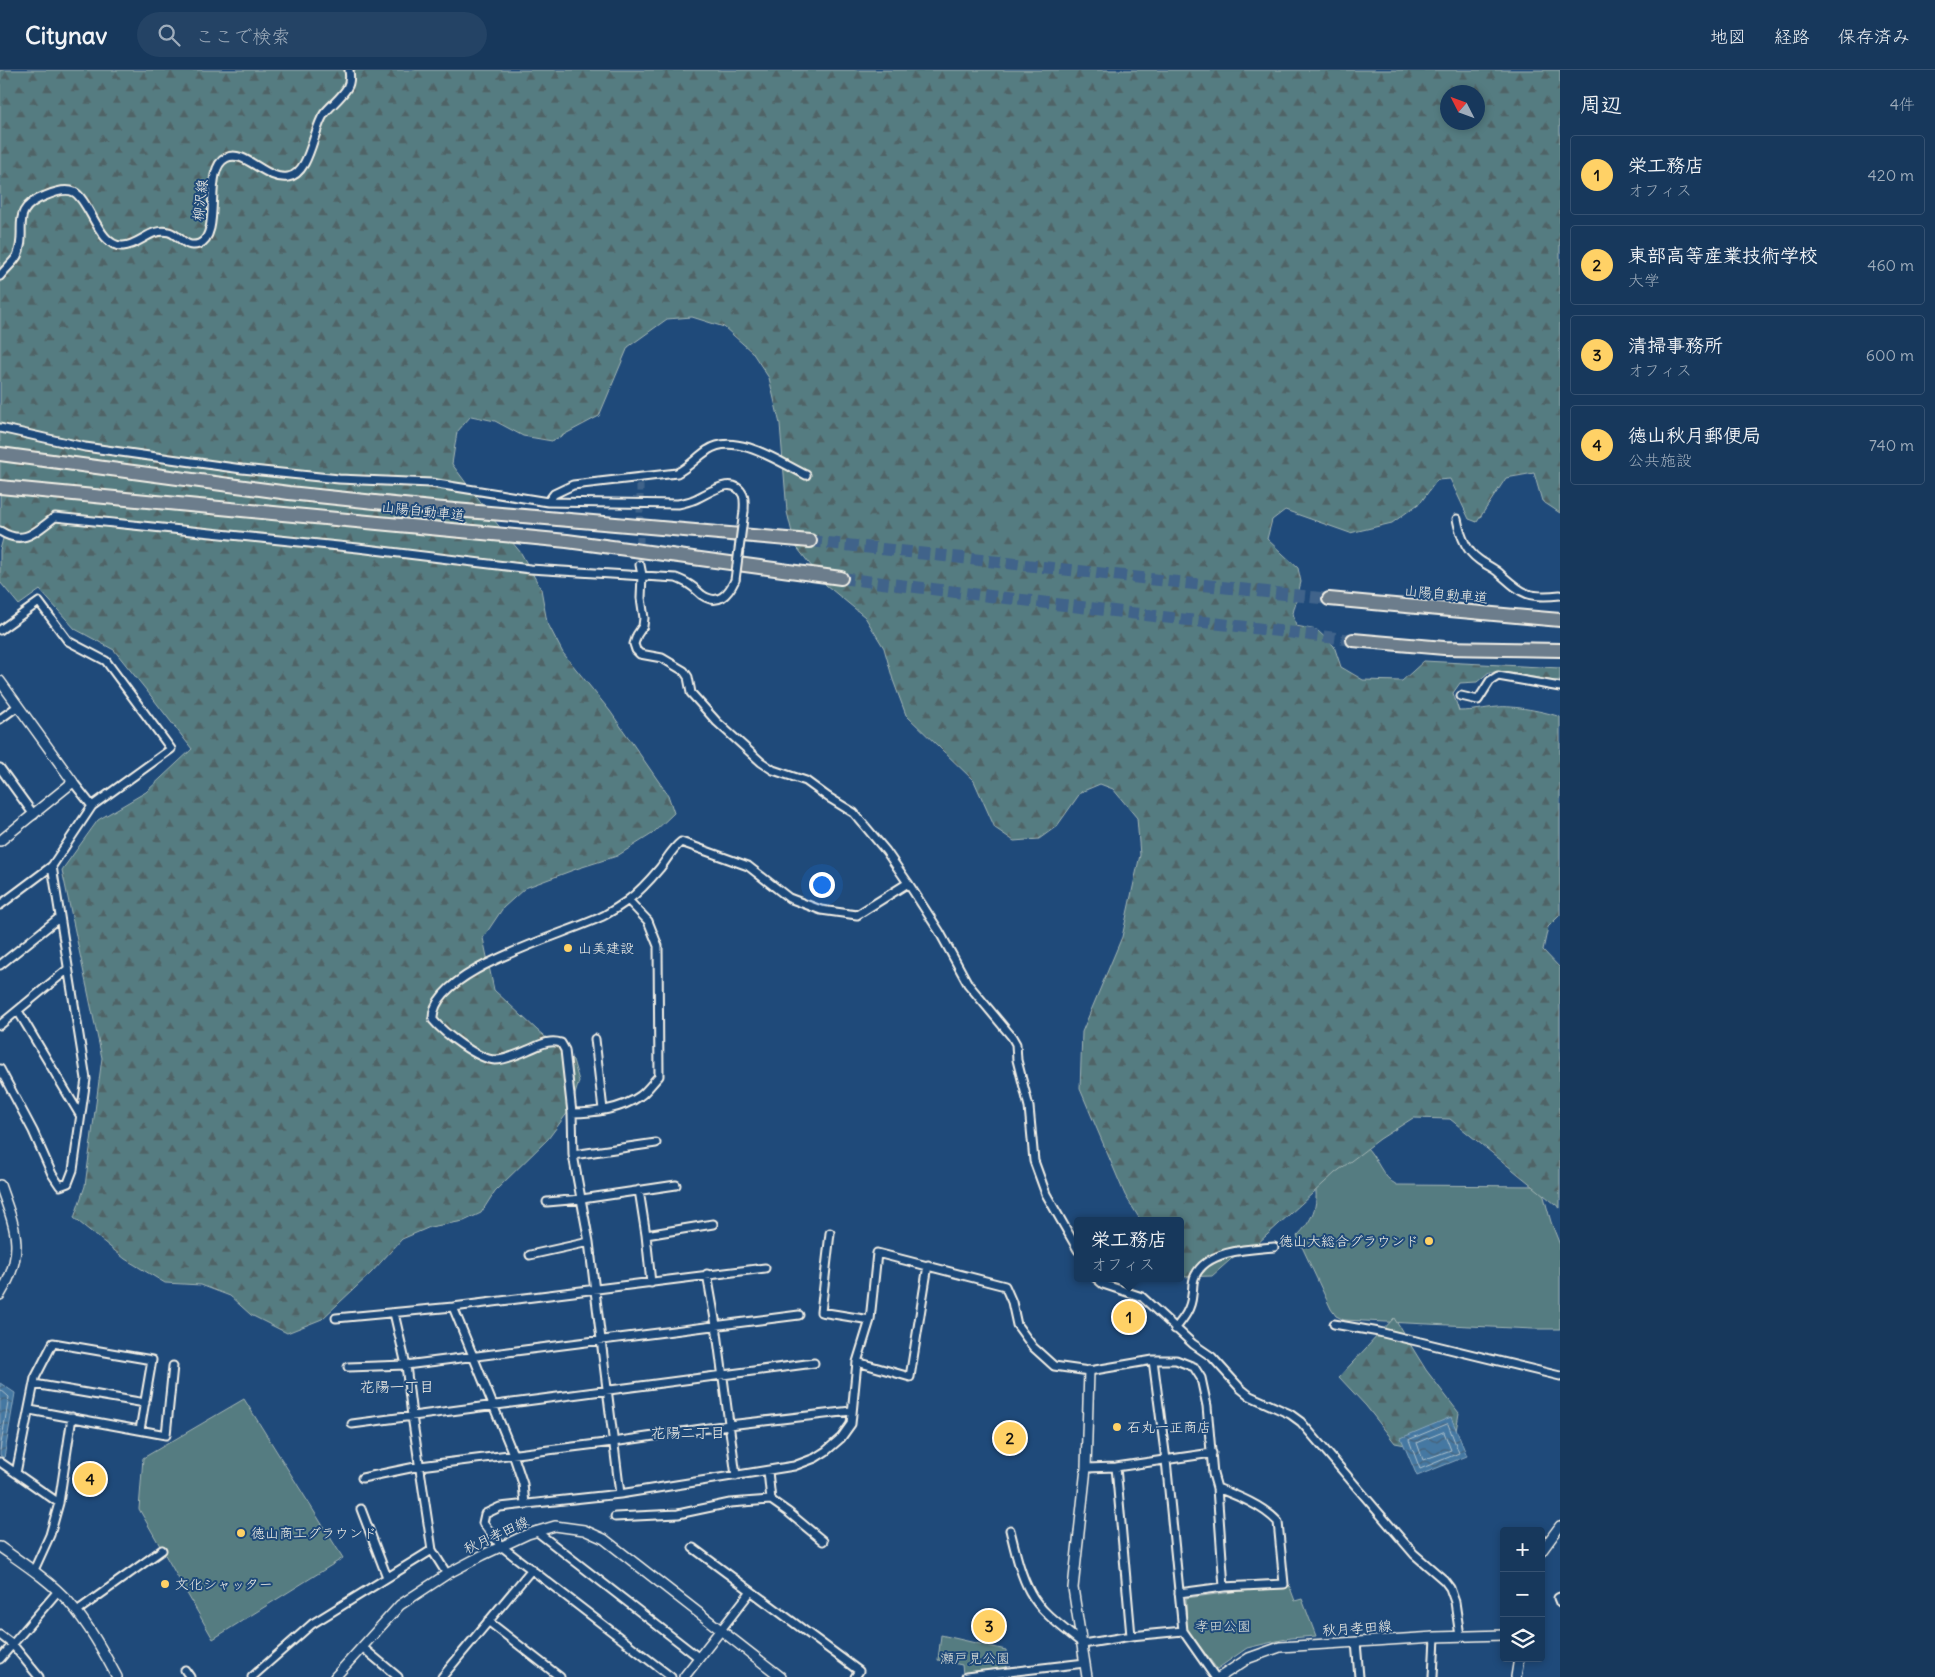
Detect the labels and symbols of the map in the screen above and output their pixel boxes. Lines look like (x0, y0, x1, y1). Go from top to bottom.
north arrow (1440, 85, 1485, 130)
street label: 柳沢線 (189, 178, 211, 222)
street label: 山陽自動車道 (380, 498, 466, 524)
street label: 山陽自動車道 (1403, 581, 1489, 607)
your location (809, 872, 835, 898)
place label: 山美建設 (578, 939, 634, 957)
marker: 山美建設 (562, 942, 574, 954)
place label: 徳山大総合グラウンド (1279, 1232, 1419, 1250)
marker: 徳山大総合グラウンド (1423, 1235, 1435, 1247)
pin: 1 (1113, 1298, 1145, 1336)
district label: 花陽一丁目 (359, 1377, 435, 1396)
place label: 石丸一正商店 (1127, 1418, 1211, 1436)
pin: 2 (994, 1419, 1026, 1457)
marker: 石丸一正商店 (1111, 1421, 1123, 1433)
district label: 花陽二丁目 (650, 1423, 726, 1442)
pin: 4 (74, 1460, 106, 1498)
street label: 秋月孝田線 (460, 1512, 532, 1558)
place label: 徳山商工グラウンド (251, 1524, 377, 1542)
marker: 徳山商工グラウンド (235, 1527, 247, 1539)
place label: 文化シャッター (175, 1575, 273, 1593)
marker: 文化シャッター (159, 1578, 171, 1590)
pin: 3 (973, 1607, 1005, 1645)
park label: 孝田公園 (1195, 1617, 1251, 1635)
street label: 秋月孝田線 (1321, 1617, 1393, 1639)
park label: 瀬戸見公園 (940, 1649, 1010, 1667)

